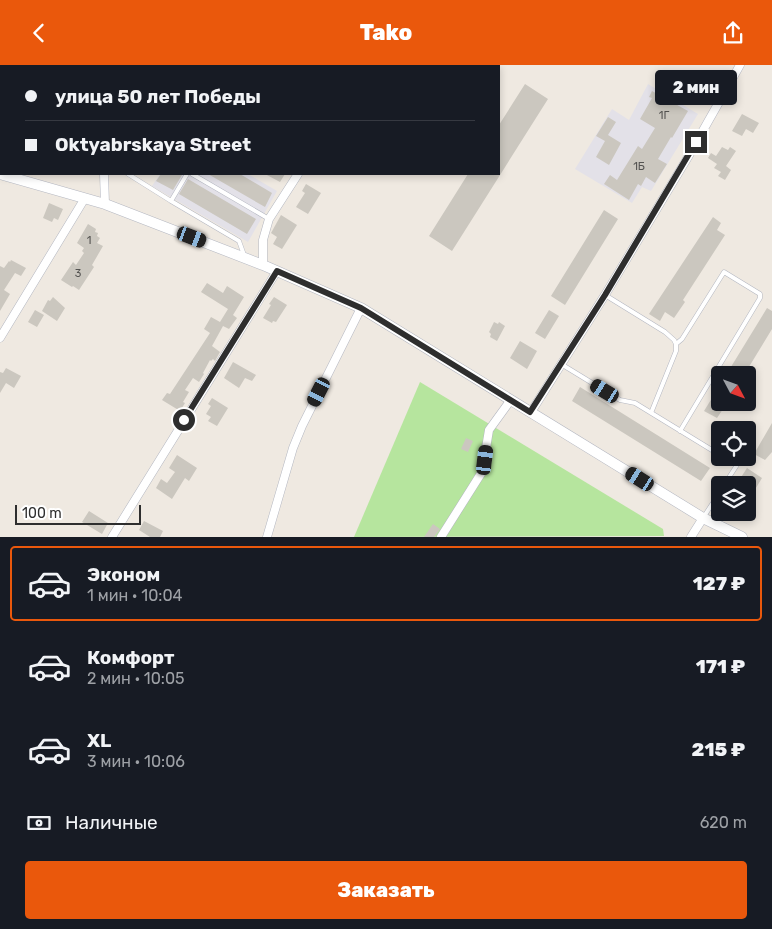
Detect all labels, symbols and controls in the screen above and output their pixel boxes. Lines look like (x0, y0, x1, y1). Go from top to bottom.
icon: back (25, 19, 53, 47)
text: Tako (360, 19, 412, 46)
icon: share (719, 19, 747, 47)
callout: 2 мин (655, 70, 737, 105)
text: 2 мин (673, 78, 719, 97)
text: улица 50 лет Победы (55, 85, 261, 108)
house number: 1Г (659, 109, 669, 122)
route end (685, 131, 707, 153)
text: Oktyabrskaya Street (55, 133, 251, 156)
house number: 1Б (633, 160, 645, 173)
car (175, 225, 208, 249)
house number: 1 (87, 234, 91, 247)
house number: 3 (75, 267, 82, 280)
north arrow (711, 366, 756, 411)
map controls (711, 366, 756, 521)
car (305, 375, 332, 409)
car (588, 377, 621, 405)
route start (173, 409, 195, 431)
button: locate (711, 421, 756, 466)
car (475, 444, 494, 476)
car (623, 465, 656, 493)
button: layers (711, 476, 756, 521)
scale bar (15, 502, 141, 525)
text: 100 m (22, 505, 62, 522)
icon: car (27, 561, 72, 606)
text: Эконом (87, 563, 160, 586)
text: 127 ₽ (693, 572, 745, 595)
text: 1 мин · 10:04 (87, 586, 183, 605)
icon: car (27, 644, 72, 689)
text: Комфорт (87, 646, 174, 669)
text: 171 ₽ (696, 655, 745, 678)
text: 2 мин · 10:05 (87, 669, 185, 688)
icon: car (27, 727, 72, 772)
text: XL (87, 729, 111, 752)
text: 215 ₽ (692, 738, 745, 761)
text: 3 мин · 10:06 (87, 752, 185, 771)
icon: cash (25, 809, 53, 837)
text: Наличные (65, 811, 158, 834)
text: 620 m (700, 813, 747, 832)
button: Заказать (25, 861, 747, 919)

